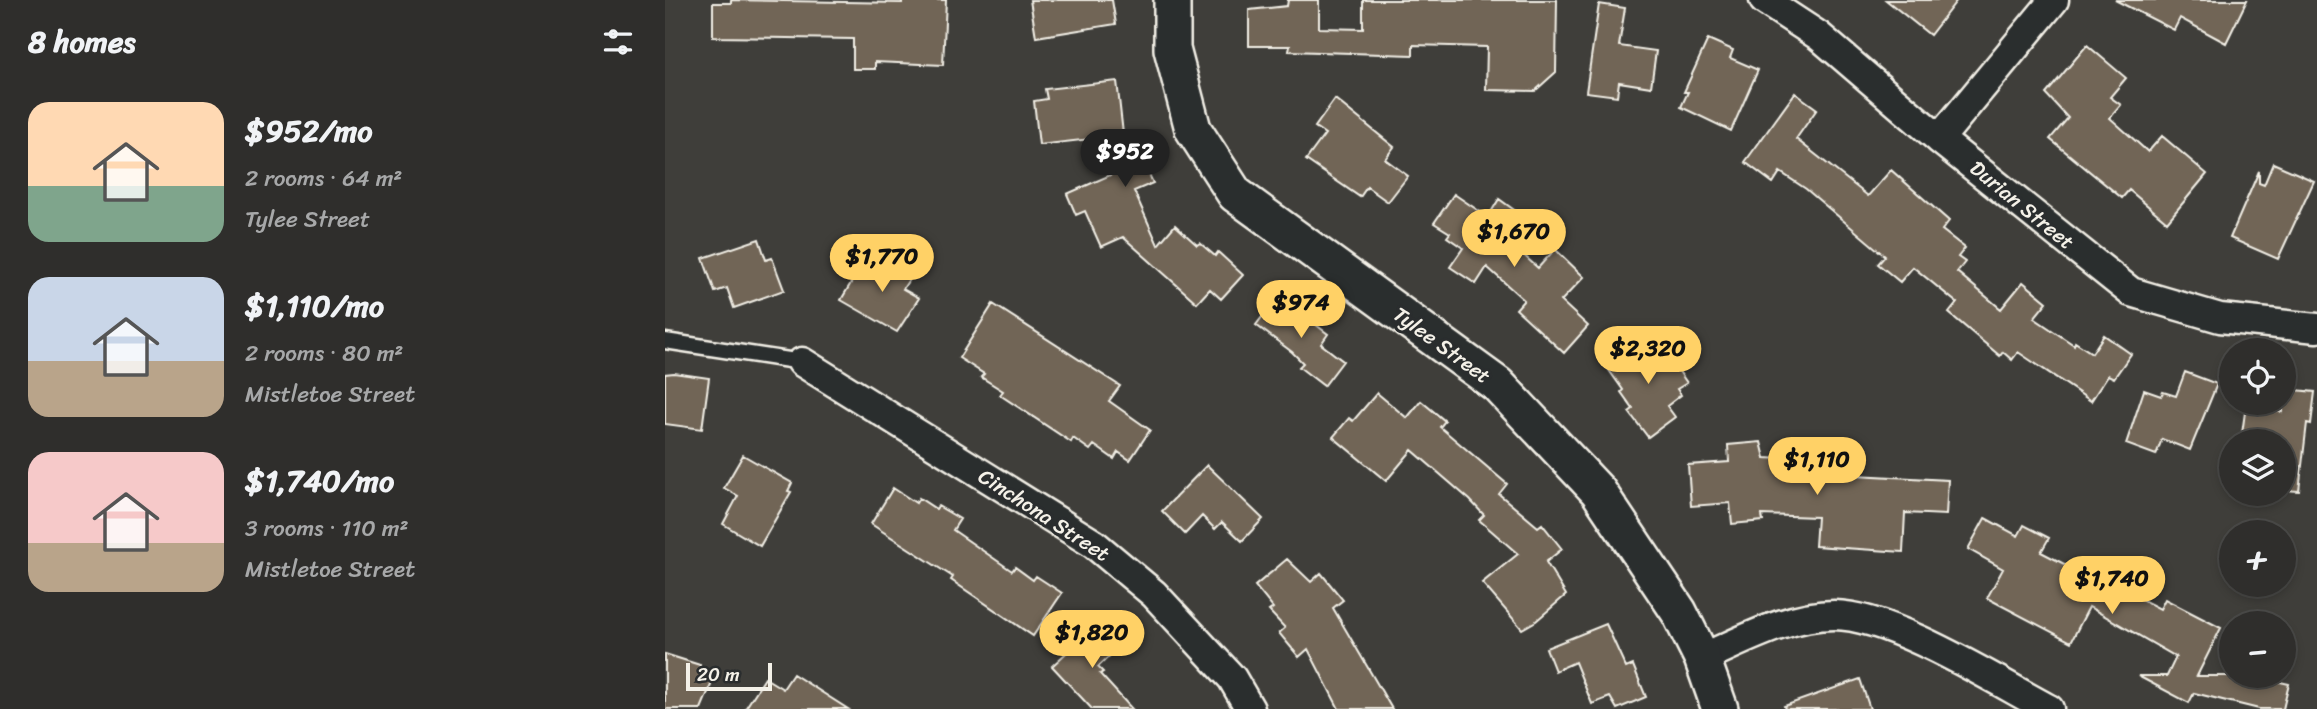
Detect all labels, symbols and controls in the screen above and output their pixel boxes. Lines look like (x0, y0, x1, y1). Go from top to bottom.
text: 8 homes (28, 15, 136, 69)
icon: filters (599, 23, 637, 61)
text: $952/mo (245, 104, 372, 158)
icon: home (84, 130, 168, 214)
pin: $952 (1084, 130, 1166, 189)
text: $952 (1097, 131, 1153, 172)
street label: Durian Street (1961, 150, 2083, 260)
text: 2 rooms · 64 m² (245, 158, 402, 199)
text: Tylee Street (245, 199, 370, 240)
pin: $1,670 (1457, 210, 1571, 269)
text: $1,670 (1478, 211, 1550, 252)
pin: $1,770 (825, 234, 939, 294)
text: $1,770 (846, 236, 918, 277)
text: $1,110/mo (245, 279, 384, 333)
pin: $974 (1260, 280, 1342, 340)
text: $974 (1272, 282, 1330, 323)
street label: Tylee Street (1385, 296, 1499, 394)
icon: home (84, 305, 168, 389)
pin: $2,320 (1591, 326, 1705, 386)
text: $2,320 (1610, 328, 1686, 369)
text: 2 rooms · 80 m² (245, 333, 403, 374)
map controls (2219, 338, 2296, 688)
button: locate (2219, 338, 2296, 415)
text: Mistletoe Street (245, 374, 415, 415)
button: layers (2219, 429, 2296, 506)
pin: $1,110 (1760, 438, 1874, 497)
text: $1,110 (1784, 439, 1850, 480)
text: $1,740/mo (245, 454, 394, 508)
street label: Cinchona Street (970, 458, 1118, 572)
icon: home (84, 480, 168, 564)
text: 3 rooms · 110 m² (245, 508, 409, 549)
button: + (2219, 520, 2296, 597)
text: Mistletoe Street (245, 549, 415, 590)
pin: $1,740 (2055, 556, 2169, 616)
text: $1,740 (2075, 558, 2149, 599)
pin: $1,820 (1035, 610, 1149, 670)
button: − (2219, 611, 2296, 688)
text: $1,820 (1055, 612, 1129, 653)
text: 20 m (697, 658, 740, 691)
scale bar (686, 660, 772, 692)

